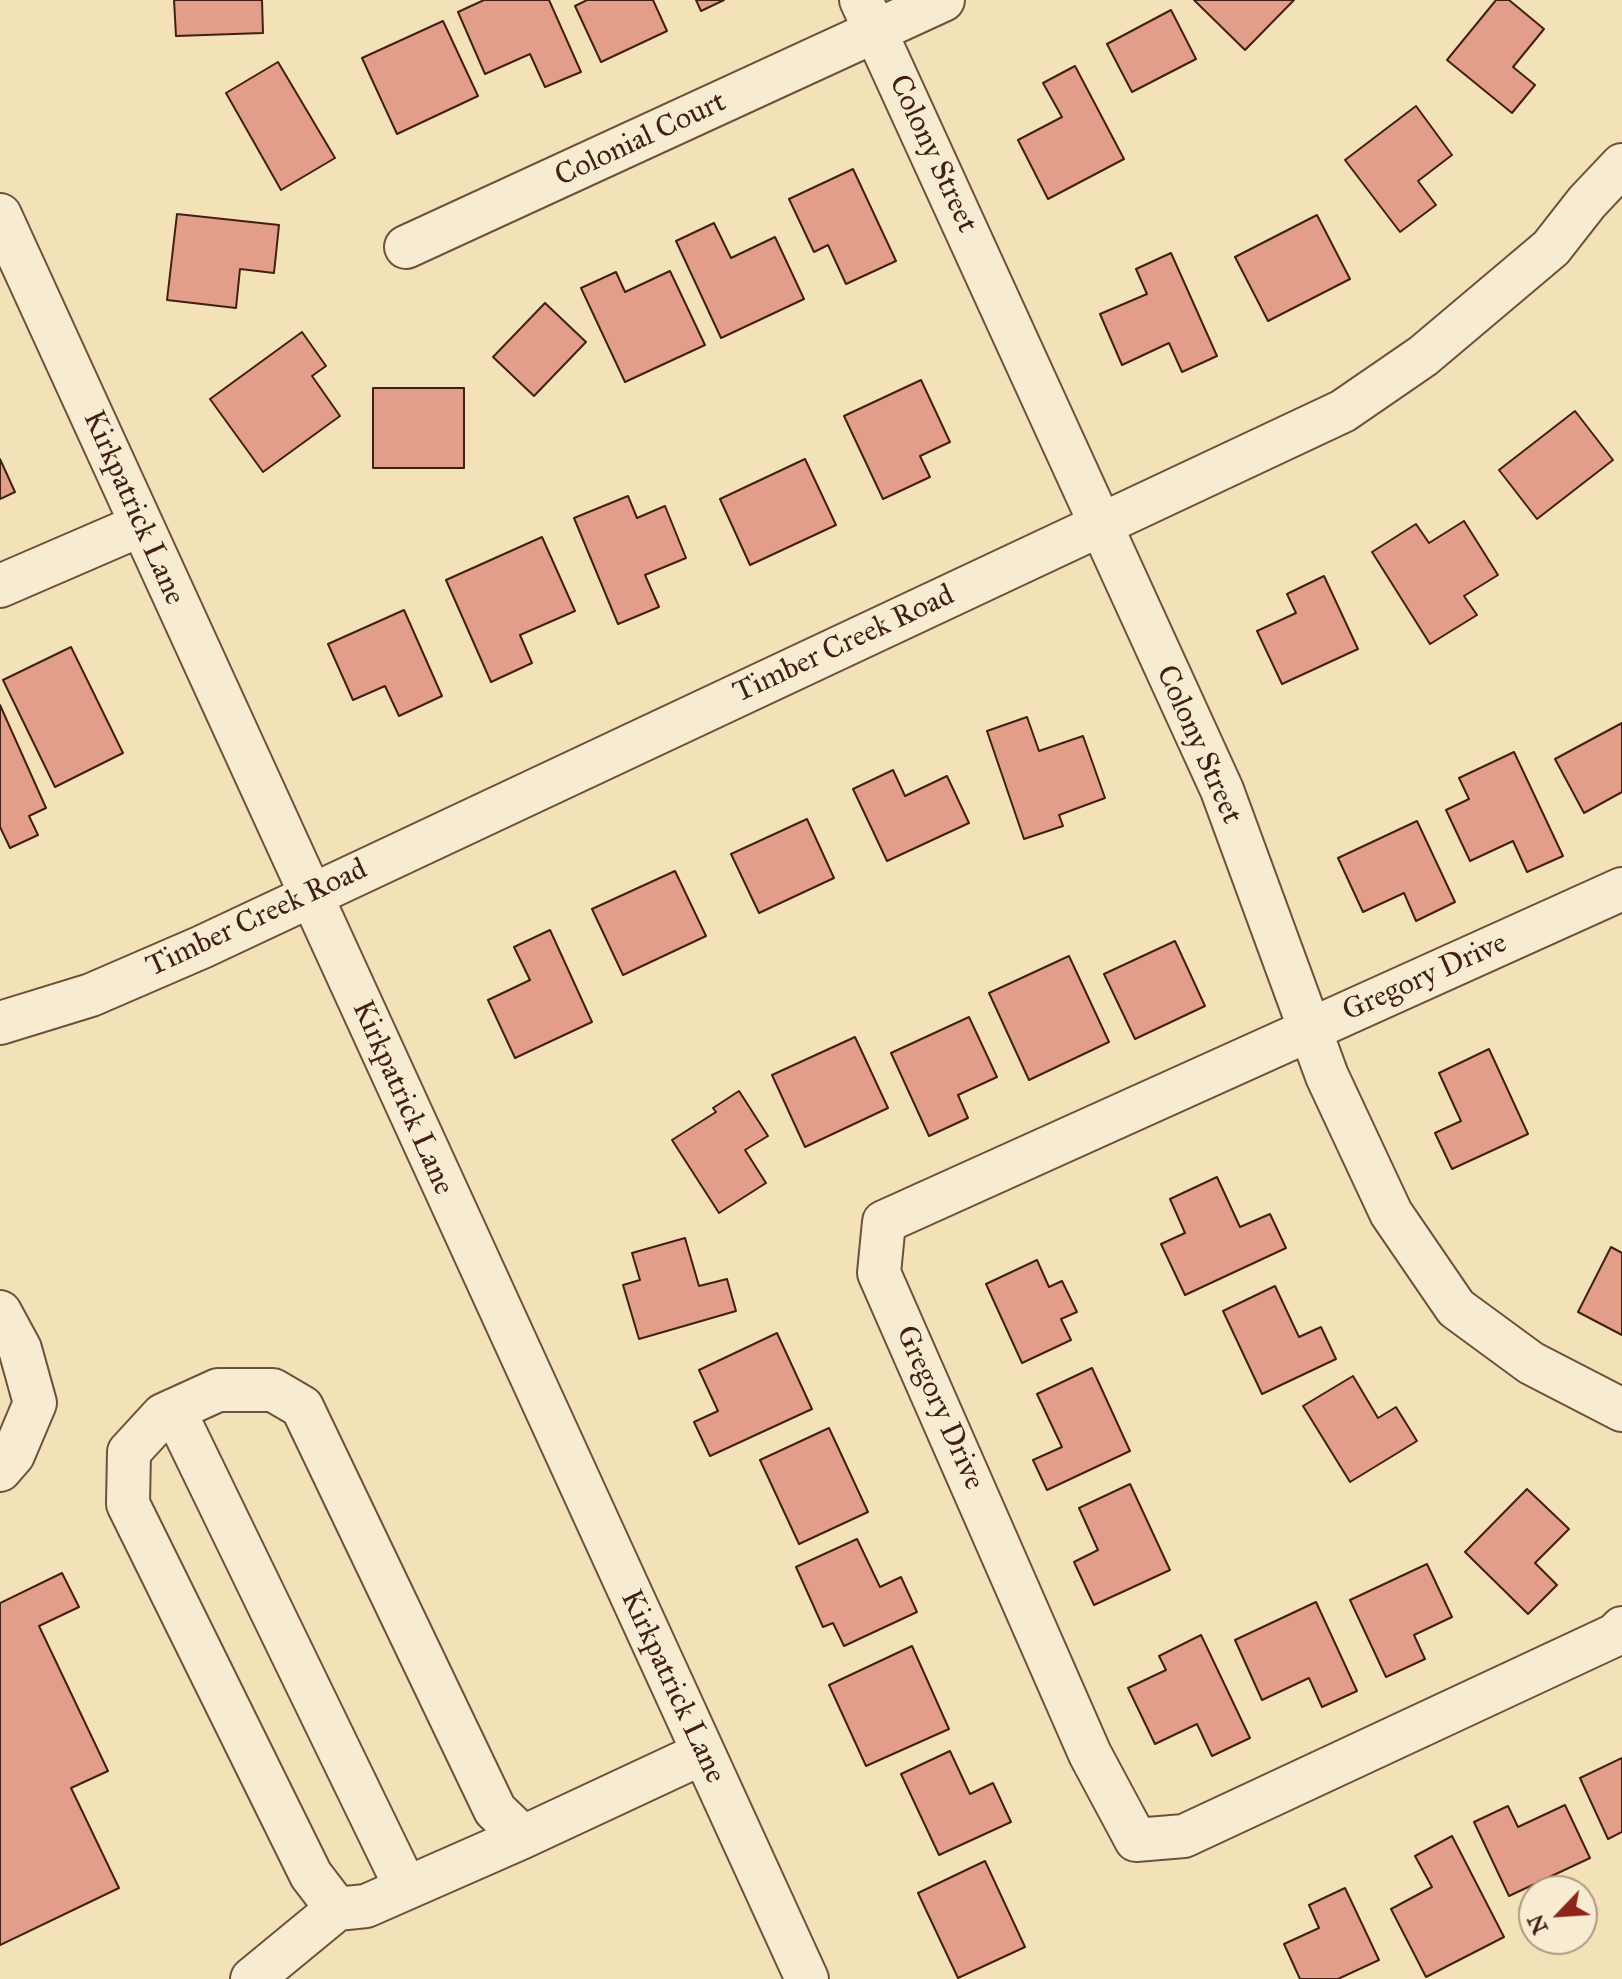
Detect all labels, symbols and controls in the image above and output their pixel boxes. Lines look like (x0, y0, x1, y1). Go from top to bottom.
street label: Colony Street (880, 69, 984, 239)
street label: Colonial Court (550, 85, 732, 195)
street label: Kirkpatrick Lane (74, 405, 192, 611)
street label: Timber Creek Road (728, 578, 960, 712)
street label: Colony Street (1147, 660, 1249, 830)
street label: Timber Creek Road (141, 852, 373, 986)
street label: Gregory Drive (1337, 926, 1513, 1030)
street label: Kirkpatrick Lane (343, 995, 461, 1201)
street label: Gregory Drive (887, 1320, 991, 1496)
street label: Kirkpatrick Lane (612, 1585, 732, 1789)
north arrow (1518, 1875, 1598, 1955)
text: N (1521, 1910, 1554, 1939)

